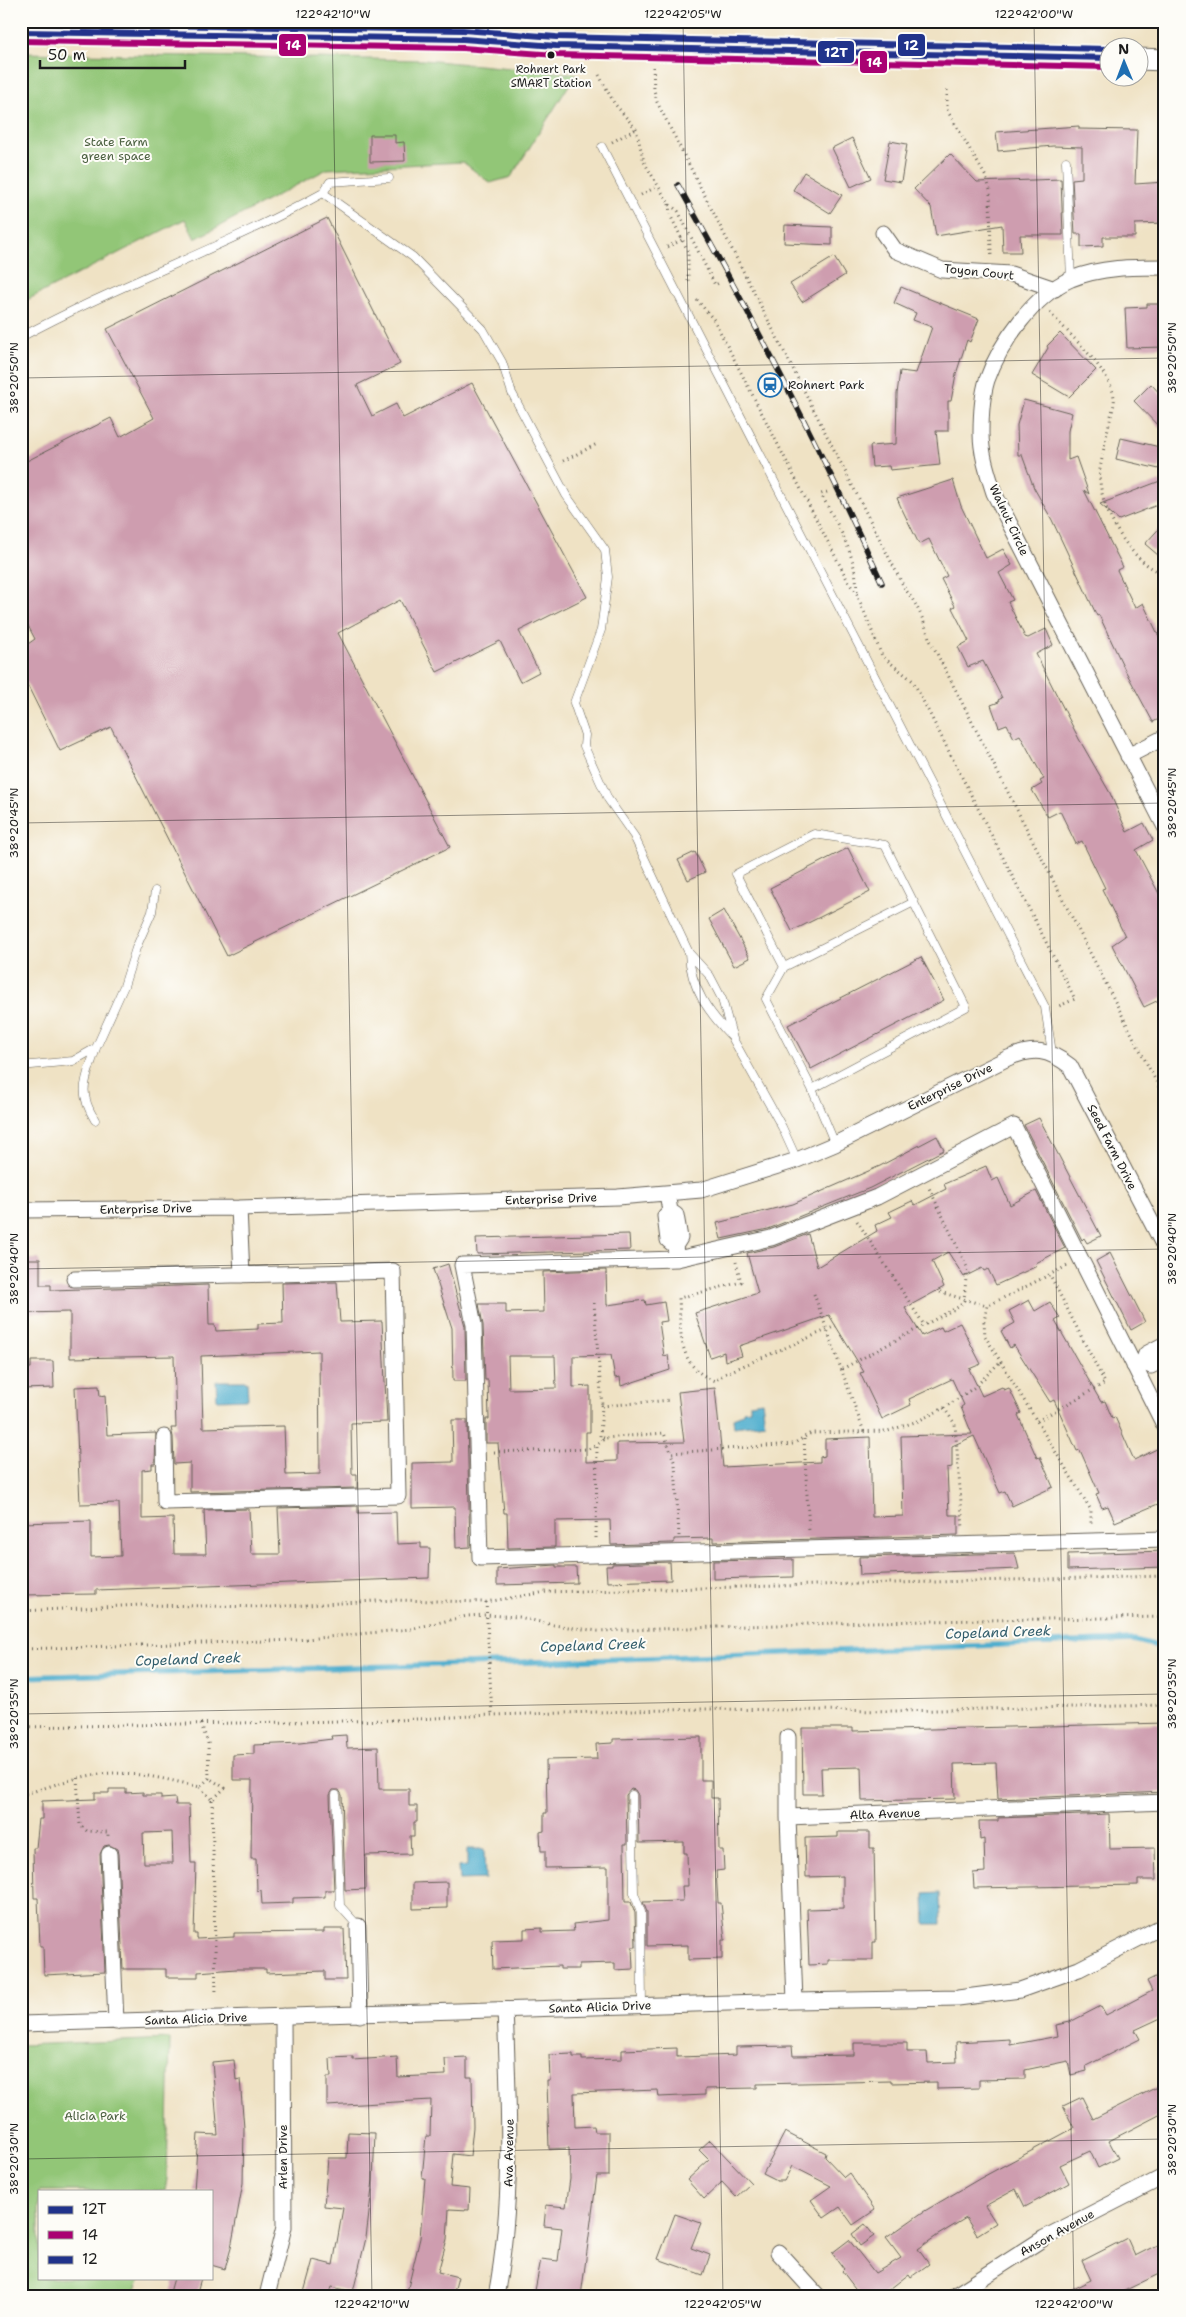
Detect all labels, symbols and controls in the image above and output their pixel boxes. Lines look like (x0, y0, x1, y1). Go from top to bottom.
text: 122°42'10"W (295, 6, 371, 22)
text: 122°42'05"W (644, 6, 722, 22)
text: 122°42'00"W (995, 6, 1073, 22)
line badge: 14 (278, 33, 307, 57)
line badge: 12 (897, 33, 926, 57)
text: 14 (285, 36, 301, 54)
text: 12 (903, 36, 919, 54)
scale bar (40, 38, 185, 70)
north arrow (1098, 38, 1148, 88)
line badge: 12T (817, 40, 855, 64)
text: N (1118, 40, 1129, 58)
text: 12T (824, 43, 848, 61)
text: 50 m (48, 45, 86, 65)
marker: Rohnert Park SMART Station (546, 50, 556, 60)
line badge: 14 (859, 50, 888, 74)
text: 14 (866, 53, 882, 71)
place label: Rohnert Park SMART Station (511, 62, 592, 91)
park label: State Farm green space (81, 134, 151, 164)
street label: Toyon Court (943, 260, 1015, 284)
text: 38°20'50"N (1164, 322, 1180, 394)
text: 38°20'50"N (6, 342, 22, 414)
station icon: Rohnert Park (757, 372, 783, 398)
place label: Rohnert Park (788, 377, 865, 393)
street label: Walnut Circle (985, 482, 1033, 559)
text: 38°20'45"N (1164, 768, 1180, 838)
text: 38°20'45"N (6, 788, 22, 858)
street label: Enterprise Drive (905, 1059, 995, 1114)
street label: Seed Farm Drive (1084, 1101, 1141, 1193)
street label: Enterprise Drive (505, 1189, 598, 1209)
street label: Enterprise Drive (100, 1200, 193, 1218)
text: 38°20'40"N (1164, 1213, 1180, 1285)
text: 38°20'40"N (6, 1233, 22, 1305)
water label: Copeland Creek (945, 1621, 1051, 1643)
water label: Copeland Creek (540, 1634, 646, 1656)
water label: Copeland Creek (135, 1648, 241, 1670)
text: 38°20'35"N (1164, 1658, 1180, 1730)
text: 38°20'35"N (6, 1678, 22, 1750)
street label: Alta Avenue (849, 1805, 921, 1823)
street label: Santa Alicia Drive (548, 1997, 652, 2017)
street label: Santa Alicia Drive (144, 2009, 248, 2029)
text: 38°20'30"N (1164, 2104, 1180, 2176)
park label: Alicia Park (64, 2108, 126, 2124)
street label: Ava Avenue (500, 2118, 518, 2187)
text: 38°20'30"N (6, 2123, 22, 2195)
street label: Arlen Drive (275, 2124, 291, 2190)
legend (38, 2190, 212, 2280)
text: 12T (82, 2199, 106, 2219)
street label: Anson Avenue (1017, 2206, 1097, 2260)
text: 14 (82, 2225, 98, 2245)
text: 12 (82, 2249, 98, 2269)
text: 122°42'10"W (334, 2296, 410, 2312)
text: 122°42'05"W (684, 2296, 762, 2312)
text: 122°42'00"W (1035, 2296, 1113, 2312)

